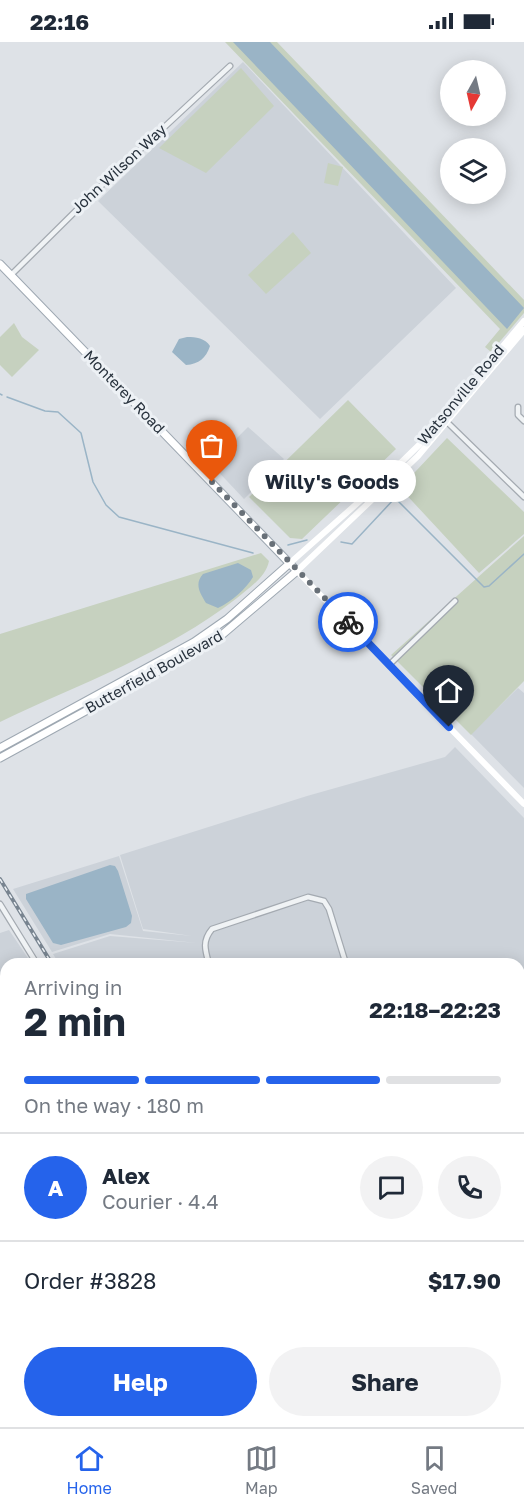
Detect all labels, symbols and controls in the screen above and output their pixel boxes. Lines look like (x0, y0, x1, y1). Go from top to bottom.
text: 22:16 (30, 8, 89, 35)
north arrow (440, 60, 506, 126)
map controls (440, 60, 506, 204)
street label: John Wilson Way (67, 119, 170, 217)
button: layers (440, 138, 506, 204)
street label: Watsonville Road (413, 341, 507, 448)
street label: Monterey Road (80, 346, 169, 437)
pin (186, 420, 237, 482)
icon: bag (195, 429, 228, 462)
callout: Willy's Goods (248, 461, 416, 503)
text: Willy's Goods (265, 469, 399, 493)
courier (318, 592, 378, 652)
icon: bike (332, 606, 365, 639)
street label: Butterfield Boulevard (82, 626, 225, 716)
pin (423, 665, 474, 727)
icon: home (432, 674, 465, 707)
text: Arriving in (24, 975, 122, 999)
text: 22:18–22:23 (369, 996, 501, 1023)
text: 2 min (24, 998, 126, 1045)
text: On the way · 180 m (24, 1093, 204, 1117)
button: chat (360, 1156, 423, 1219)
button: phone (438, 1156, 501, 1219)
text: Alex (102, 1162, 150, 1189)
text: A (48, 1174, 63, 1201)
text: Courier · 4.4 (102, 1189, 219, 1213)
text: Order #3828 (24, 1267, 156, 1294)
text: $17.90 (428, 1267, 501, 1294)
button: Help (24, 1347, 257, 1416)
button: Share (269, 1347, 501, 1416)
tab: Home (67, 1442, 112, 1498)
tab: Map (245, 1442, 278, 1498)
tab: Saved (411, 1442, 457, 1498)

